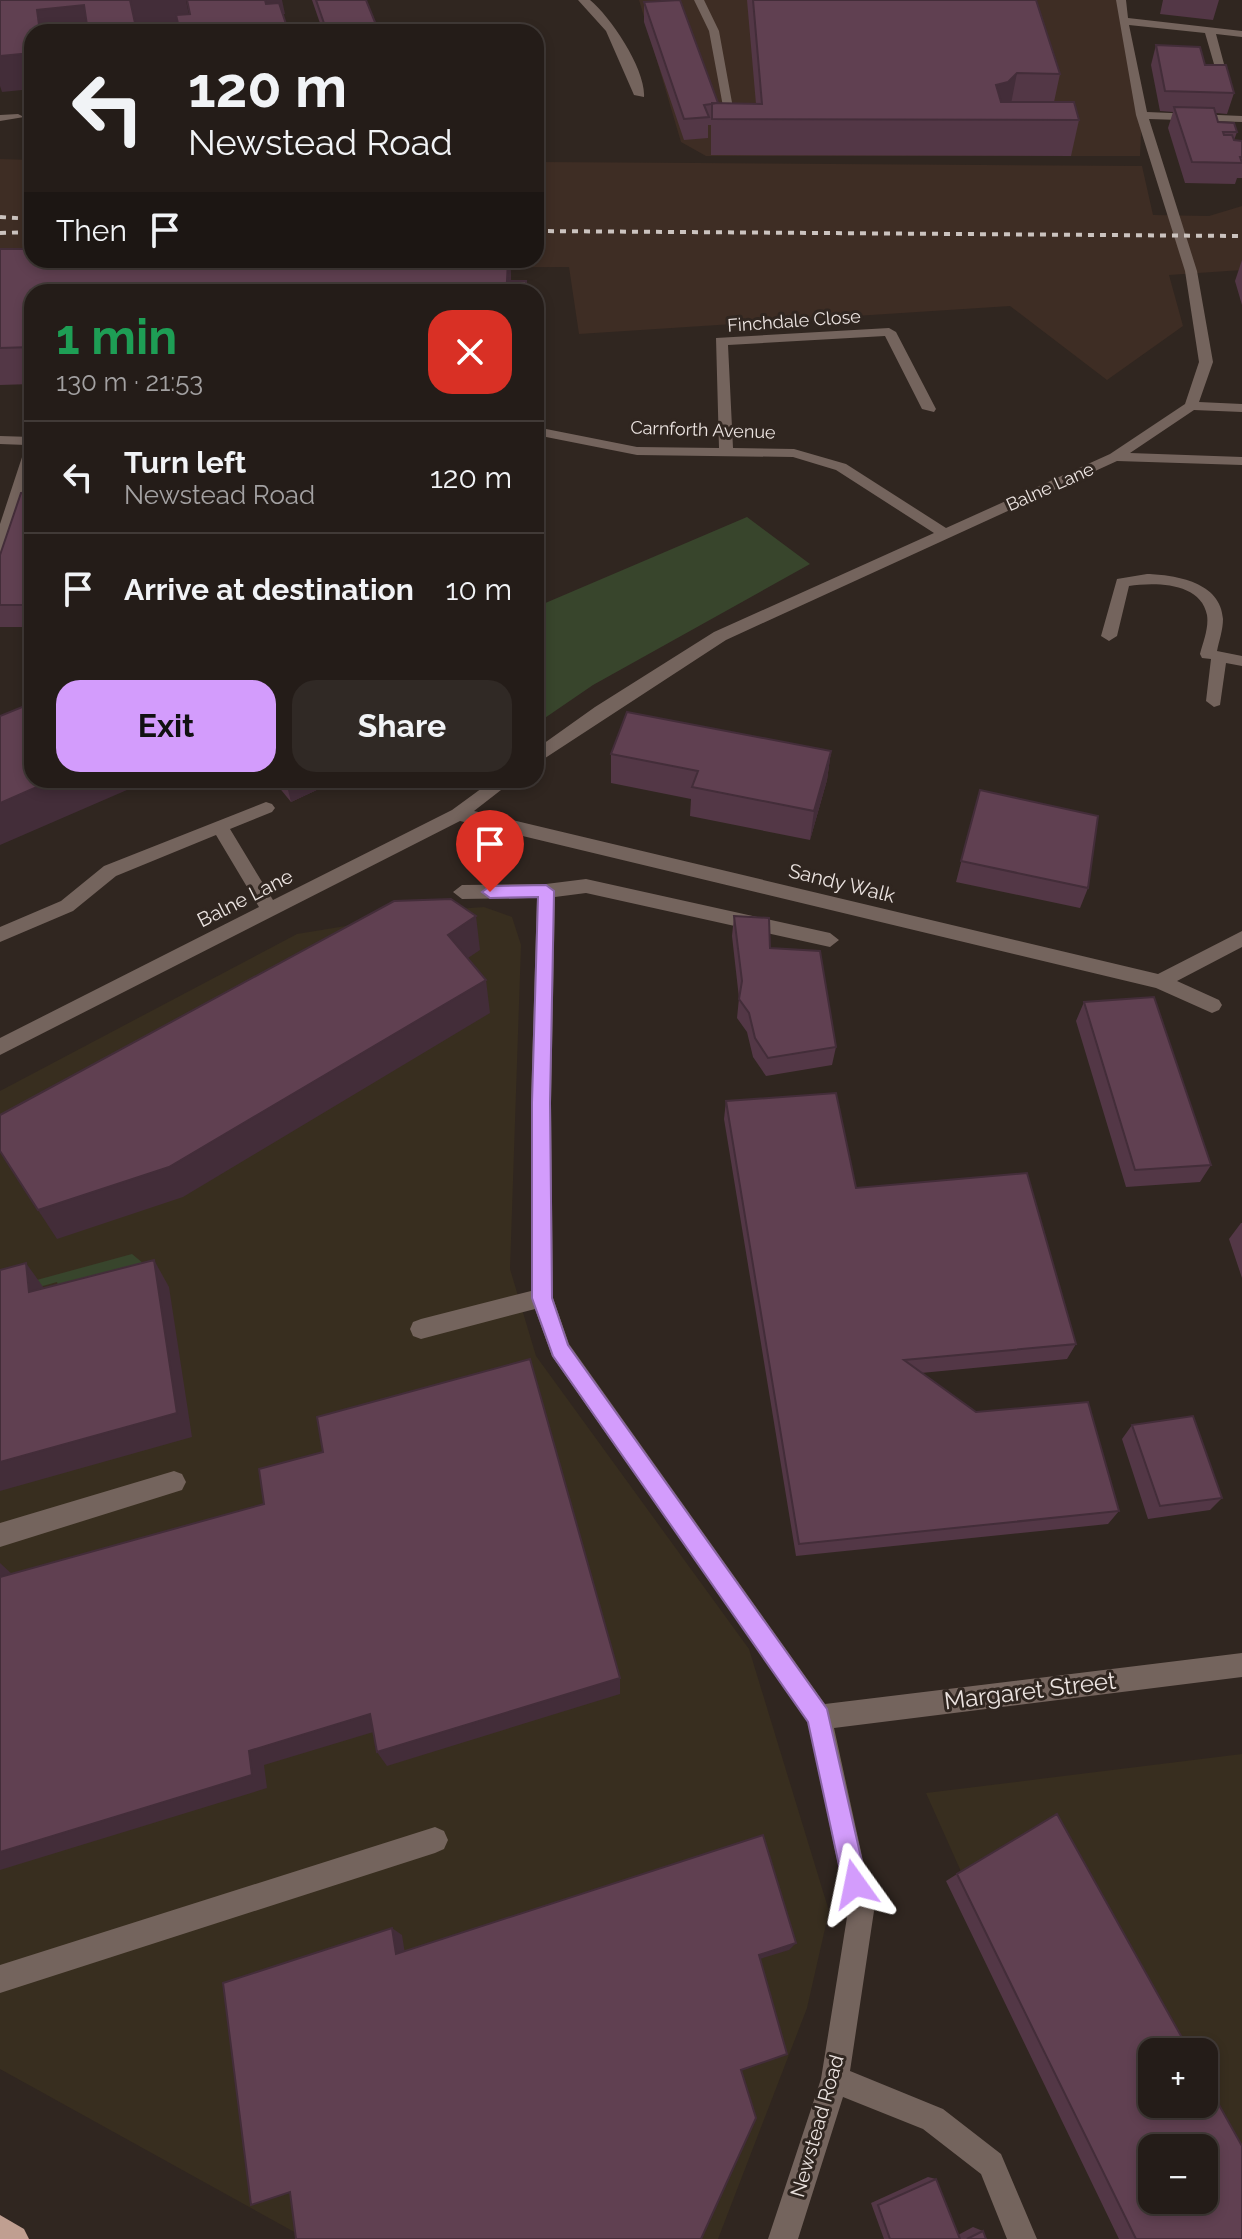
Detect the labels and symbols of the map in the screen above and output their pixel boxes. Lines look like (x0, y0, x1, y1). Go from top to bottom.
street label: Finchdale Close (727, 305, 862, 336)
street label: Carnforth Avenue (630, 416, 776, 443)
street label: Balne Lane (1003, 458, 1097, 515)
pin (456, 810, 524, 892)
street label: Sandy Walk (786, 858, 898, 908)
street label: Balne Lane (193, 864, 297, 932)
street label: Margaret Street (942, 1666, 1117, 1715)
position arrow (813, 1842, 897, 1926)
street label: Newstead Road (785, 2052, 849, 2200)

